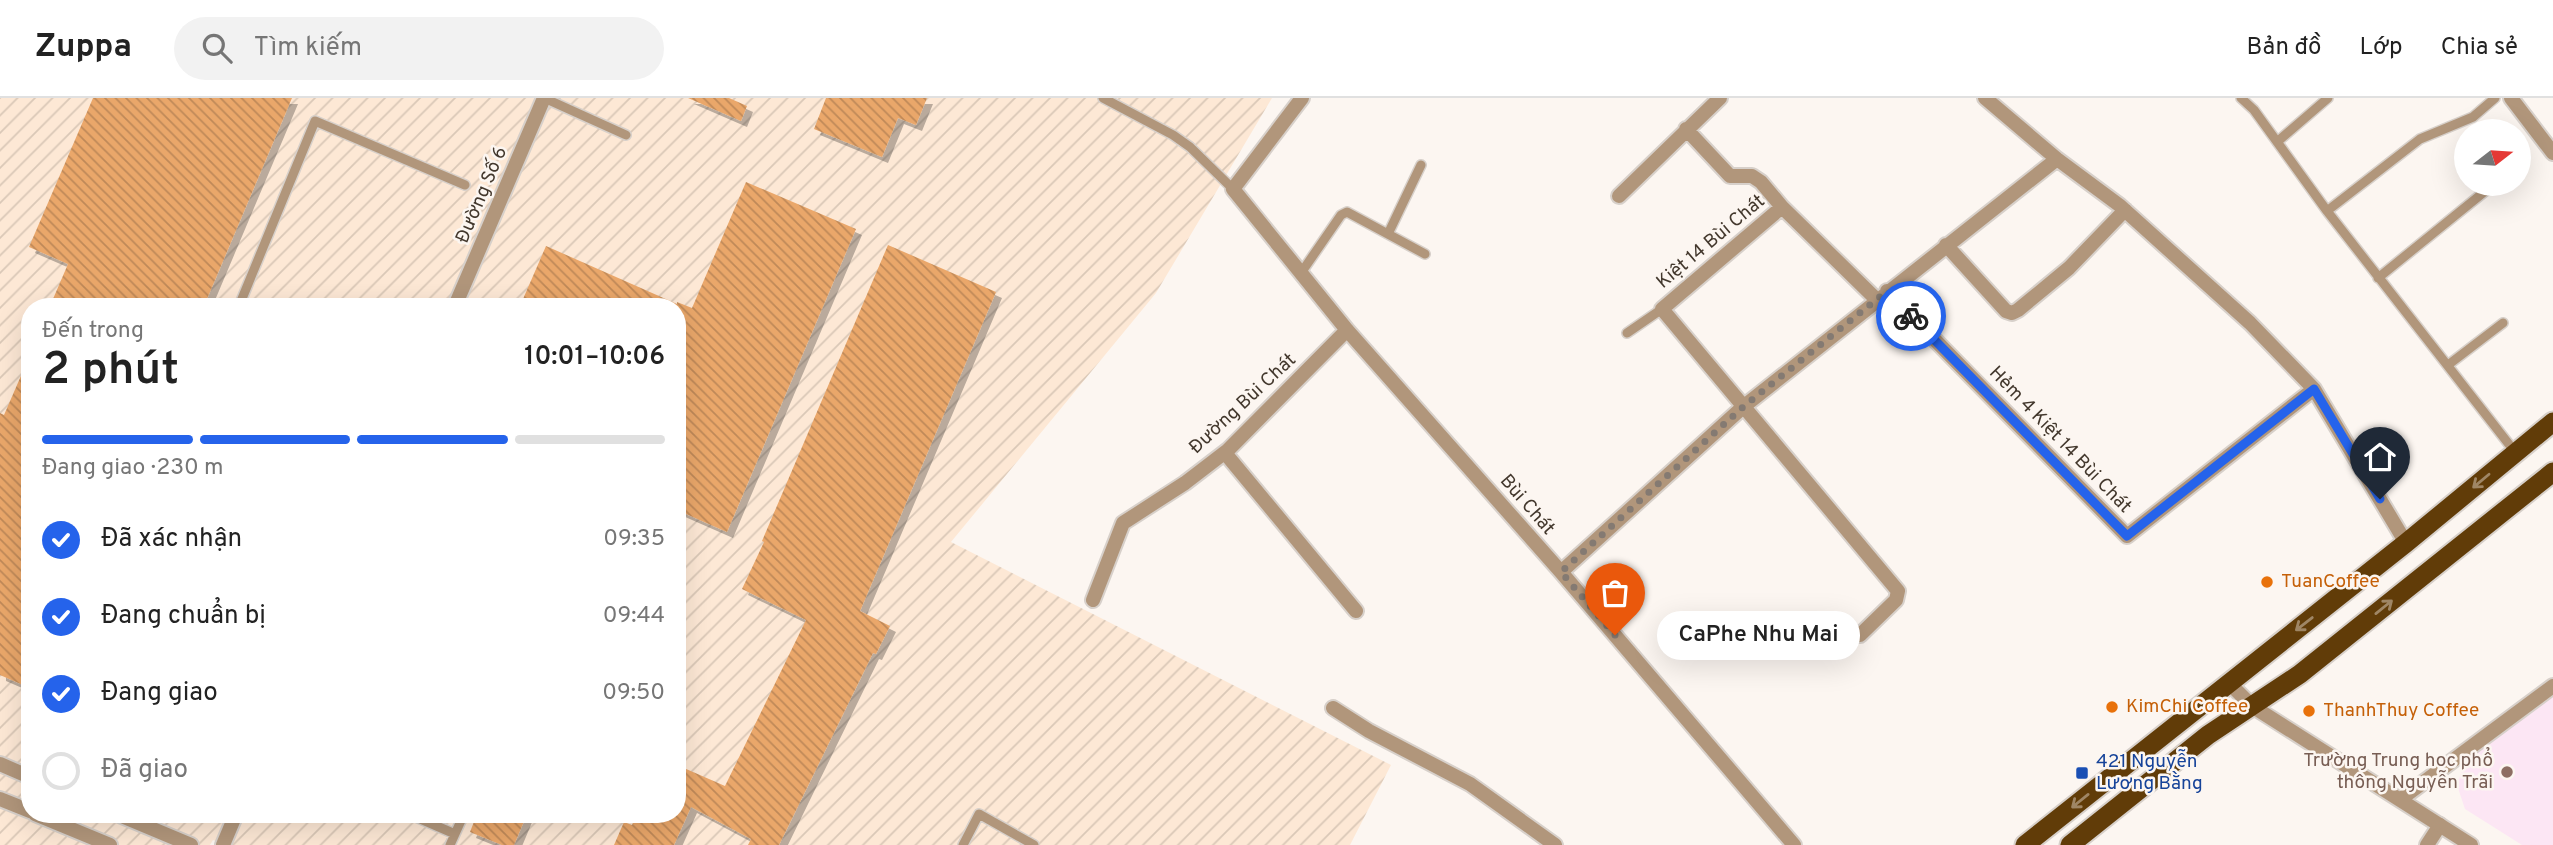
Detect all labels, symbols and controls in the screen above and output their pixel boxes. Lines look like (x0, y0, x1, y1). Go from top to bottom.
search box (174, 17, 664, 80)
text: Zuppa (35, 27, 132, 69)
icon: search (198, 29, 236, 67)
text: Tìm kiếm (254, 32, 362, 65)
text: Bản đồ (2247, 33, 2322, 63)
text: Lớp (2360, 33, 2403, 63)
text: Chia sẻ (2441, 33, 2518, 63)
north arrow (2454, 119, 2530, 196)
map controls (2454, 119, 2531, 196)
street label: Đường Số 6 (451, 143, 513, 247)
street label: Kiệt 14 Bùi Chát (1652, 190, 1770, 294)
courier (1876, 281, 1946, 351)
icon: bike (1892, 297, 1930, 335)
text: Đến trong (42, 317, 144, 346)
text: 10:01–10:06 (524, 341, 665, 374)
text: 2 phút (42, 342, 179, 401)
street label: Đường Bùi Chát (1185, 348, 1301, 460)
street label: Hẻm 4 Kiệt 14 Bùi Chát (1984, 361, 2136, 519)
pin (2350, 427, 2410, 499)
icon: home (2361, 438, 2399, 476)
text: Đang giao · 230 m (42, 454, 224, 483)
street label: Bùi Chát (1494, 470, 1560, 540)
one-way arrow (2472, 473, 2490, 488)
icon: check (42, 521, 80, 559)
text: Đã xác nhận (101, 523, 242, 556)
text: 09:35 (603, 525, 665, 554)
pin (1585, 563, 1645, 635)
place label: TuanCoffee (2281, 570, 2380, 594)
icon: bag (1596, 574, 1634, 612)
marker: TuanCoffee (2259, 574, 2275, 590)
icon: check (42, 598, 80, 636)
one-way arrow (2375, 599, 2393, 614)
text: Đang chuẩn bị (101, 600, 266, 633)
text: 09:44 (603, 602, 665, 631)
callout: CaPhe Nhu Mai (1657, 610, 1860, 660)
one-way arrow (2295, 616, 2314, 631)
text: CaPhe Nhu Mai (1679, 621, 1838, 650)
icon: check (42, 675, 80, 713)
text: Đang giao (101, 677, 218, 710)
text: 09:50 (602, 679, 665, 708)
place label: KimChi Coffee (2126, 695, 2248, 719)
marker: KimChi Coffee (2104, 699, 2120, 715)
place label: ThanhThuy Coffee (2323, 699, 2479, 723)
marker: ThanhThuy Coffee (2301, 703, 2317, 719)
place label: Trường Trung học phổ thông Nguyễn Trãi (2303, 746, 2493, 795)
place label: 421 Nguyễn Lương Bằng (2096, 749, 2203, 796)
text: Đã giao (101, 754, 188, 787)
marker: Trường Trung học phổ thông Nguyễn Trãi (2499, 764, 2515, 780)
marker: 421 Nguyễn Lương Bằng (2074, 765, 2090, 781)
one-way arrow (2071, 794, 2089, 809)

